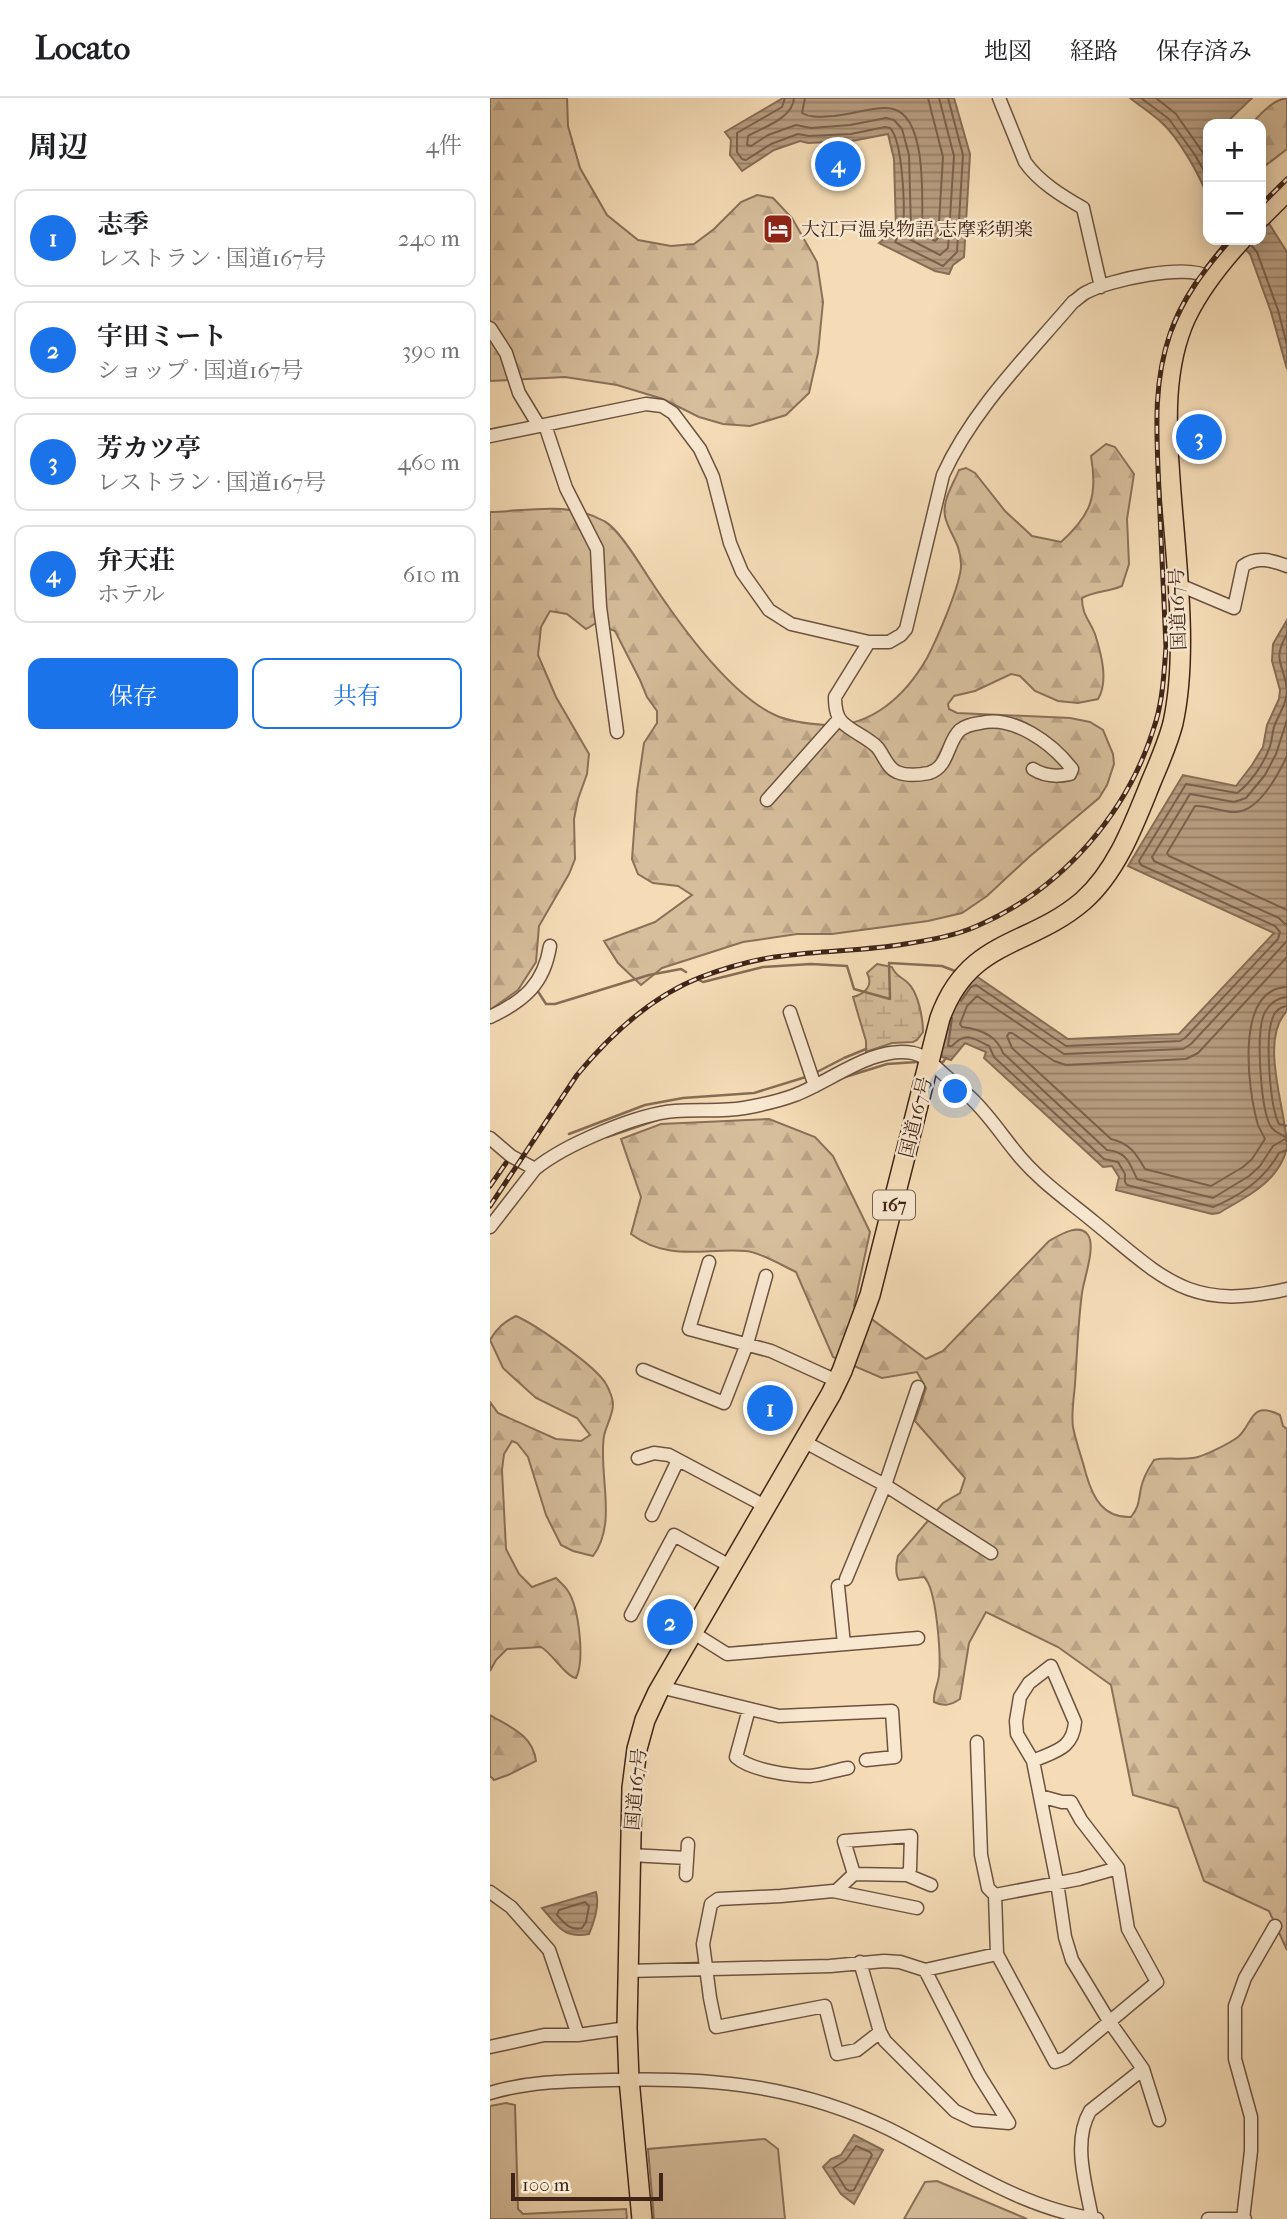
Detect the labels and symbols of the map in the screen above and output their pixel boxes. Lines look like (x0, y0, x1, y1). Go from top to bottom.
pin: 4 (815, 138, 861, 190)
hotel icon: 大江戸温泉物語 志摩彩朝楽 (761, 212, 795, 246)
place label: 大江戸温泉物語 志摩彩朝楽 (801, 219, 1033, 241)
pin: 3 (1176, 411, 1222, 463)
street label: 国道167号 (1166, 567, 1190, 651)
street label: 国道167号 (895, 1074, 937, 1160)
your location (938, 1074, 972, 1108)
road number: 167 (873, 1190, 915, 1220)
pin: 1 (747, 1382, 793, 1434)
pin: 2 (647, 1596, 693, 1648)
street label: 国道167号 (621, 1747, 651, 1831)
scale bar (511, 2170, 663, 2202)

